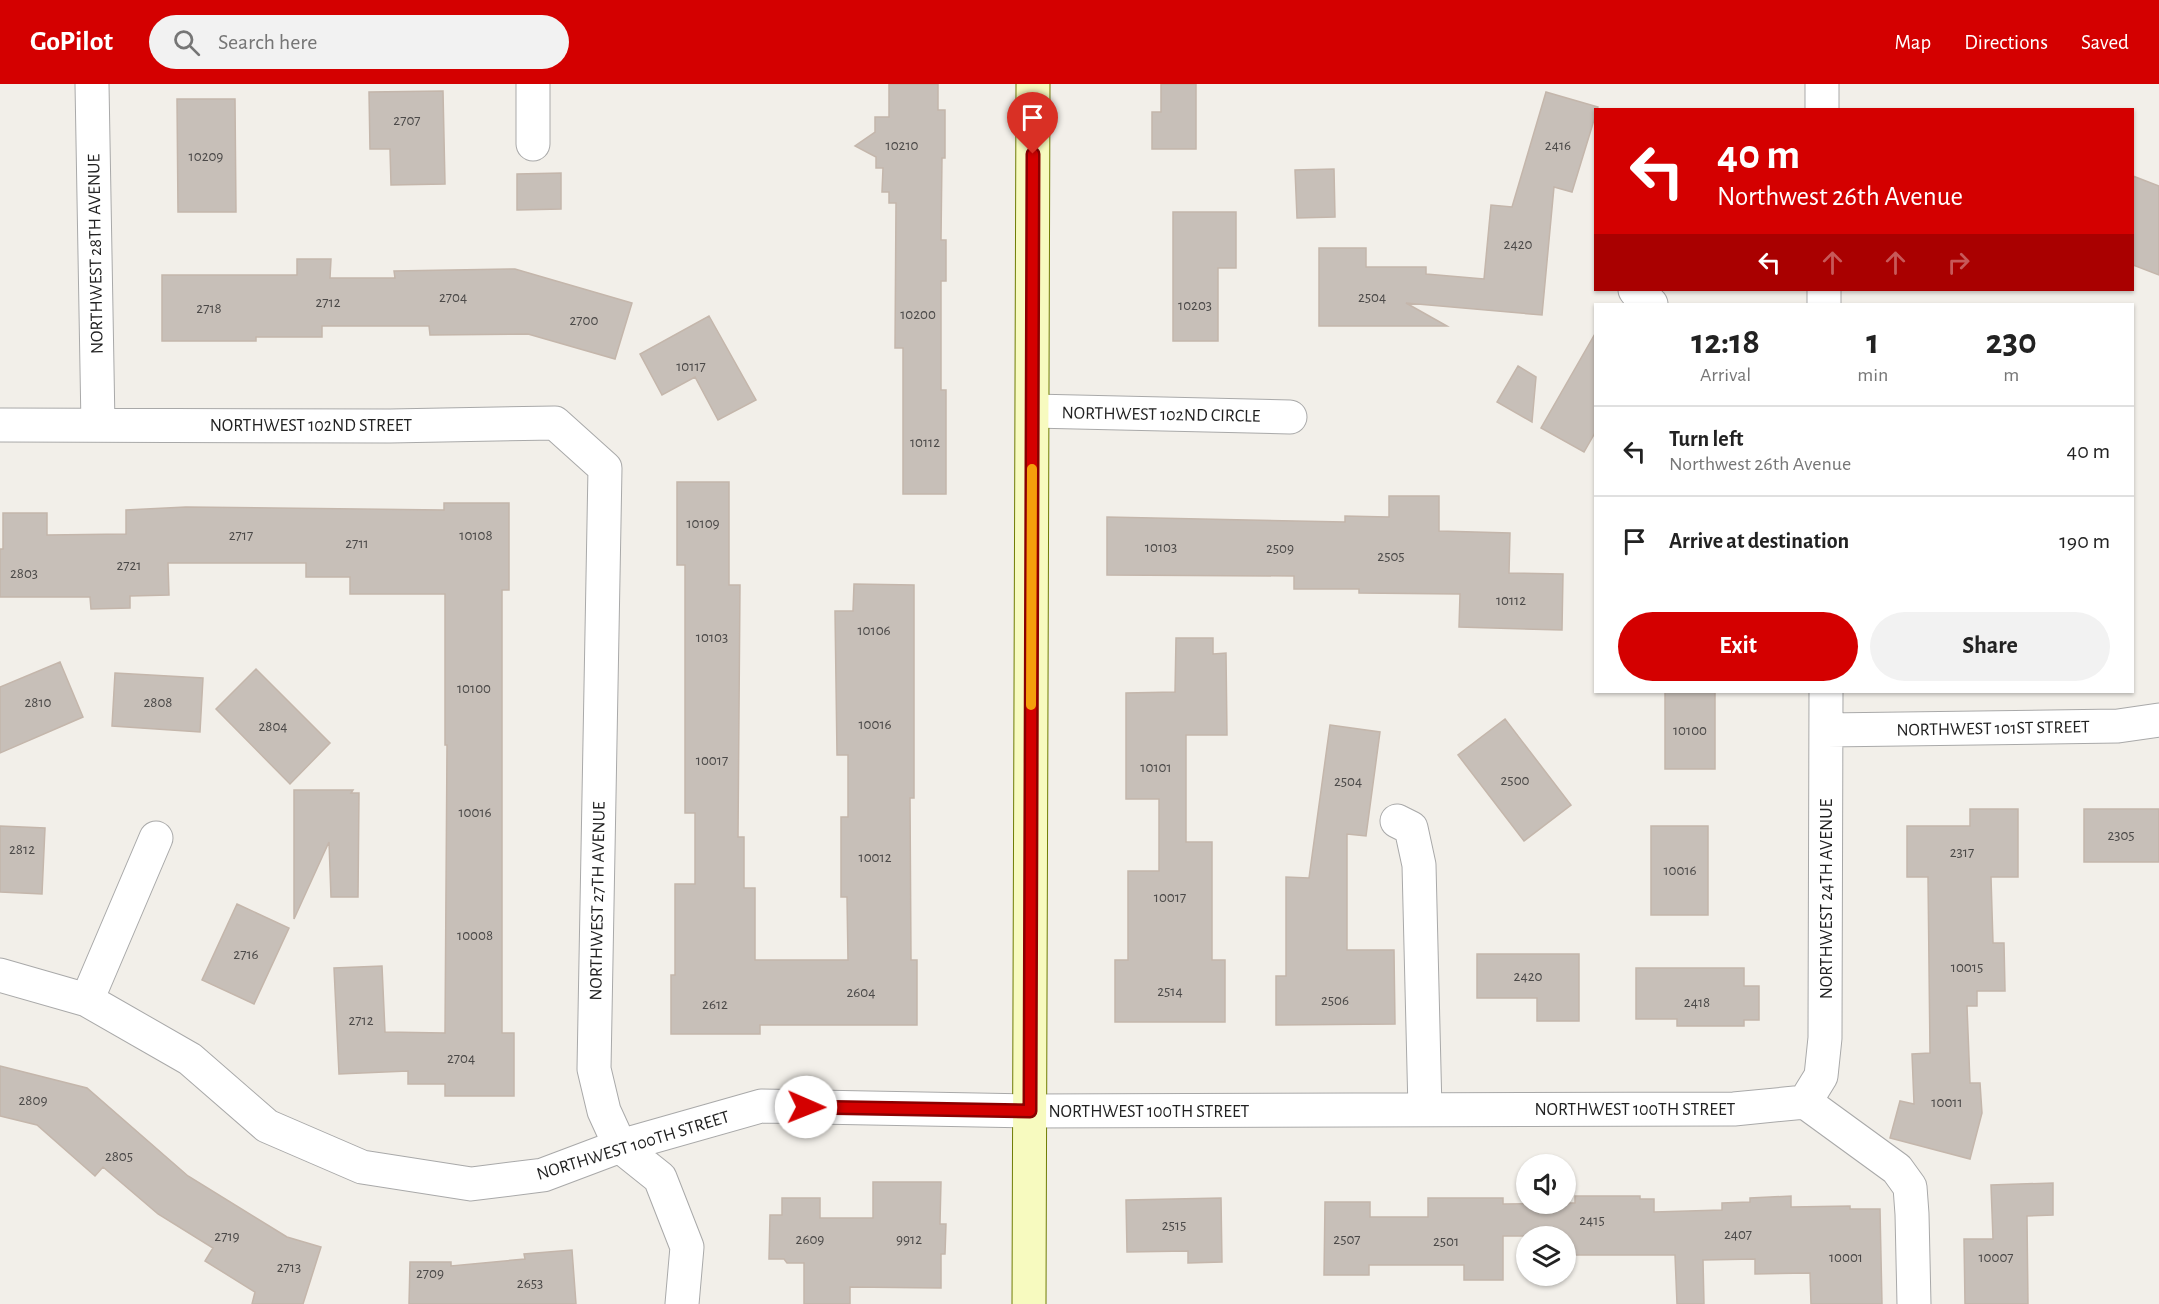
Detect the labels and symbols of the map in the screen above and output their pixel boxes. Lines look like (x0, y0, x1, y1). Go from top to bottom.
pin (1007, 92, 1058, 154)
house number: 2707 (393, 113, 421, 128)
house number: 10210 (886, 138, 919, 153)
house number: 2416 (1545, 138, 1571, 153)
house number: 10209 (189, 149, 223, 164)
street label: NORTHWEST 28TH AVENUE (85, 153, 107, 354)
house number: 2420 (1504, 237, 1532, 252)
house number: 2704 (439, 290, 467, 305)
house number: 2504 (1358, 290, 1386, 305)
house number: 2712 (315, 295, 341, 310)
house number: 10203 (1178, 298, 1212, 313)
house number: 2718 (196, 301, 222, 316)
house number: 10200 (900, 307, 936, 322)
house number: 2700 (570, 313, 599, 328)
house number: 10117 (676, 359, 706, 374)
street label: NORTHWEST 102ND CIRCLE (1062, 404, 1261, 426)
street label: NORTHWEST 102ND STREET (210, 417, 412, 435)
house number: 10112 (910, 435, 940, 450)
house number: 10109 (686, 516, 720, 531)
house number: 2717 (229, 528, 253, 543)
house number: 10108 (459, 528, 493, 543)
house number: 2711 (345, 536, 369, 551)
house number: 10103 (1145, 540, 1177, 555)
house number: 2509 (1266, 541, 1294, 556)
house number: 2505 (1377, 549, 1405, 564)
house number: 2721 (116, 558, 142, 573)
house number: 2803 (10, 566, 38, 581)
house number: 10112 (1496, 593, 1526, 608)
house number: 10106 (857, 623, 891, 638)
house number: 10103 (696, 630, 728, 645)
house number: 10100 (457, 681, 491, 696)
house number: 2810 (24, 695, 52, 710)
house number: 2808 (144, 695, 172, 710)
house number: 10016 (858, 717, 892, 732)
street label: NORTHWEST 101ST STREET (1896, 718, 2090, 740)
house number: 2804 (258, 719, 288, 734)
house number: 10100 (1673, 723, 1707, 738)
house number: 10017 (696, 753, 728, 768)
house number: 10101 (1140, 760, 1172, 775)
house number: 2500 (1501, 773, 1530, 788)
house number: 2504 (1334, 774, 1362, 789)
street label: NORTHWEST 24TH AVENUE (1818, 799, 1836, 999)
street label: NORTHWEST 27TH AVENUE (587, 801, 609, 1001)
house number: 10016 (458, 805, 492, 820)
house number: 2305 (2107, 828, 2135, 843)
house number: 2812 (9, 842, 35, 857)
house number: 2317 (1950, 845, 1974, 860)
house number: 10012 (859, 850, 892, 865)
house number: 10016 (1663, 863, 1697, 878)
house number: 10017 (1154, 890, 1186, 905)
house number: 10008 (457, 928, 493, 943)
house number: 2716 (233, 947, 259, 962)
house number: 10015 (1951, 960, 1983, 975)
house number: 2420 (1514, 969, 1542, 984)
house number: 2514 (1157, 984, 1183, 999)
house number: 2604 (846, 985, 876, 1000)
house number: 2506 (1321, 993, 1349, 1008)
house number: 2418 (1684, 995, 1710, 1010)
house number: 2612 (702, 997, 728, 1012)
house number: 2712 (348, 1013, 374, 1028)
house number: 2704 (447, 1051, 475, 1066)
position arrow (774, 1075, 838, 1139)
house number: 2809 (19, 1093, 47, 1108)
house number: 10011 (1931, 1095, 1963, 1110)
street label: NORTHWEST 100TH STREET (1535, 1101, 1736, 1119)
street label: NORTHWEST 100TH STREET (1049, 1103, 1250, 1121)
street label: NORTHWEST 100TH STREET (535, 1108, 732, 1184)
house number: 2805 (105, 1149, 133, 1164)
house number: 2415 (1579, 1213, 1605, 1228)
house number: 2515 (1162, 1218, 1186, 1233)
house number: 2407 (1724, 1227, 1752, 1242)
house number: 2719 (214, 1229, 240, 1244)
house number: 2609 (796, 1232, 824, 1247)
house number: 9912 (896, 1232, 922, 1247)
house number: 2507 (1333, 1232, 1361, 1247)
house number: 2501 (1433, 1234, 1459, 1249)
house number: 10001 (1829, 1250, 1863, 1265)
house number: 10007 (1978, 1250, 2014, 1265)
house number: 2713 (277, 1260, 301, 1275)
house number: 2709 (416, 1266, 444, 1281)
house number: 2653 (517, 1276, 543, 1291)

